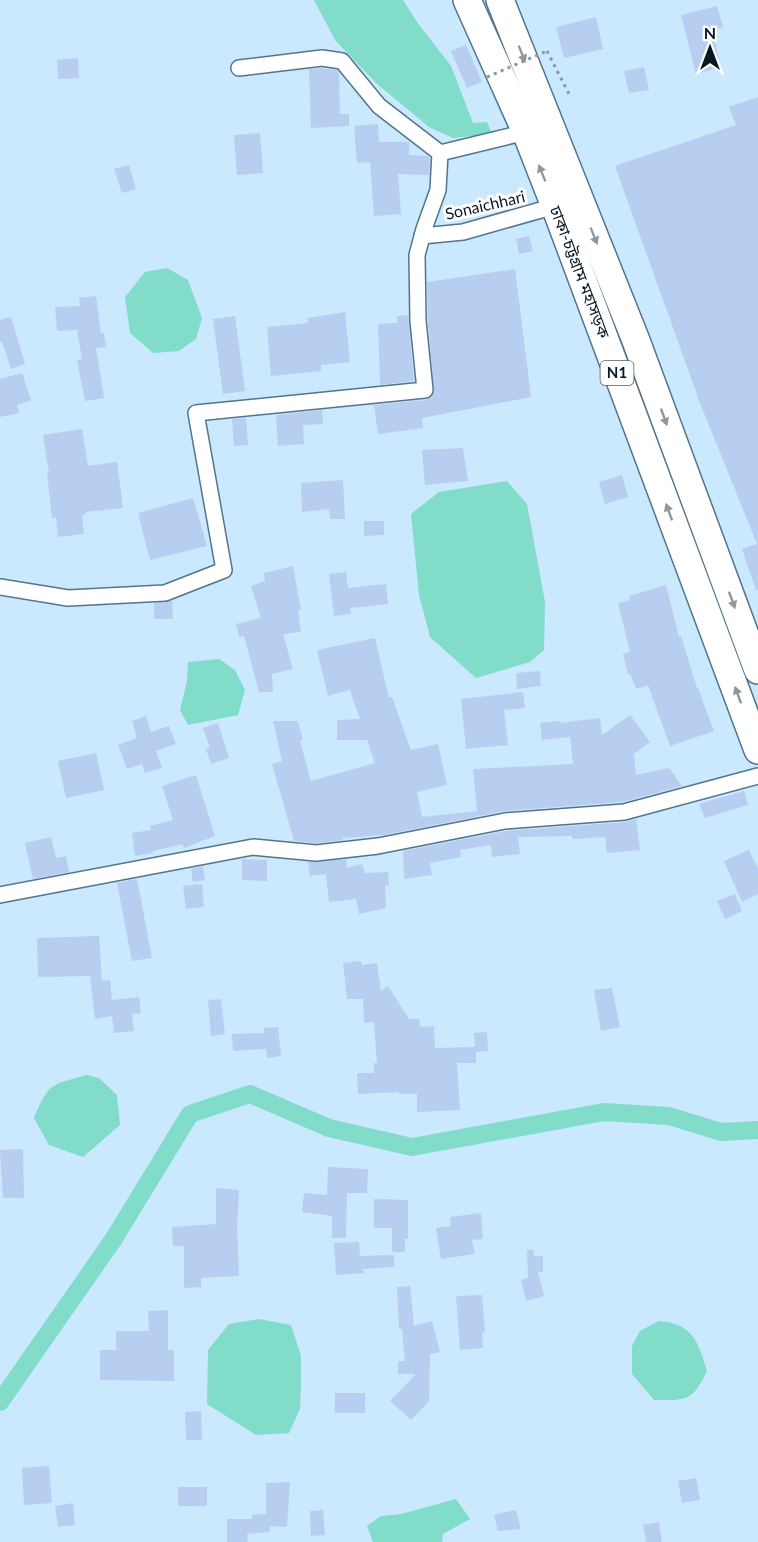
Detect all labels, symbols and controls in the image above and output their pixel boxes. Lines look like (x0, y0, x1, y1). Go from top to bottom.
north arrow (680, 18, 740, 78)
text: N (704, 23, 716, 42)
one-way arrow (517, 46, 527, 64)
one-way arrow (537, 163, 547, 181)
street label: Sonaichhari (443, 186, 527, 223)
street label: ঢাকা-চট্টগ্রাম মহাসড়ক (546, 202, 615, 342)
one-way arrow (589, 227, 599, 245)
road number: N1 (600, 361, 634, 385)
one-way arrow (660, 409, 670, 427)
one-way arrow (664, 503, 674, 521)
one-way arrow (728, 591, 737, 609)
one-way arrow (732, 686, 742, 704)

